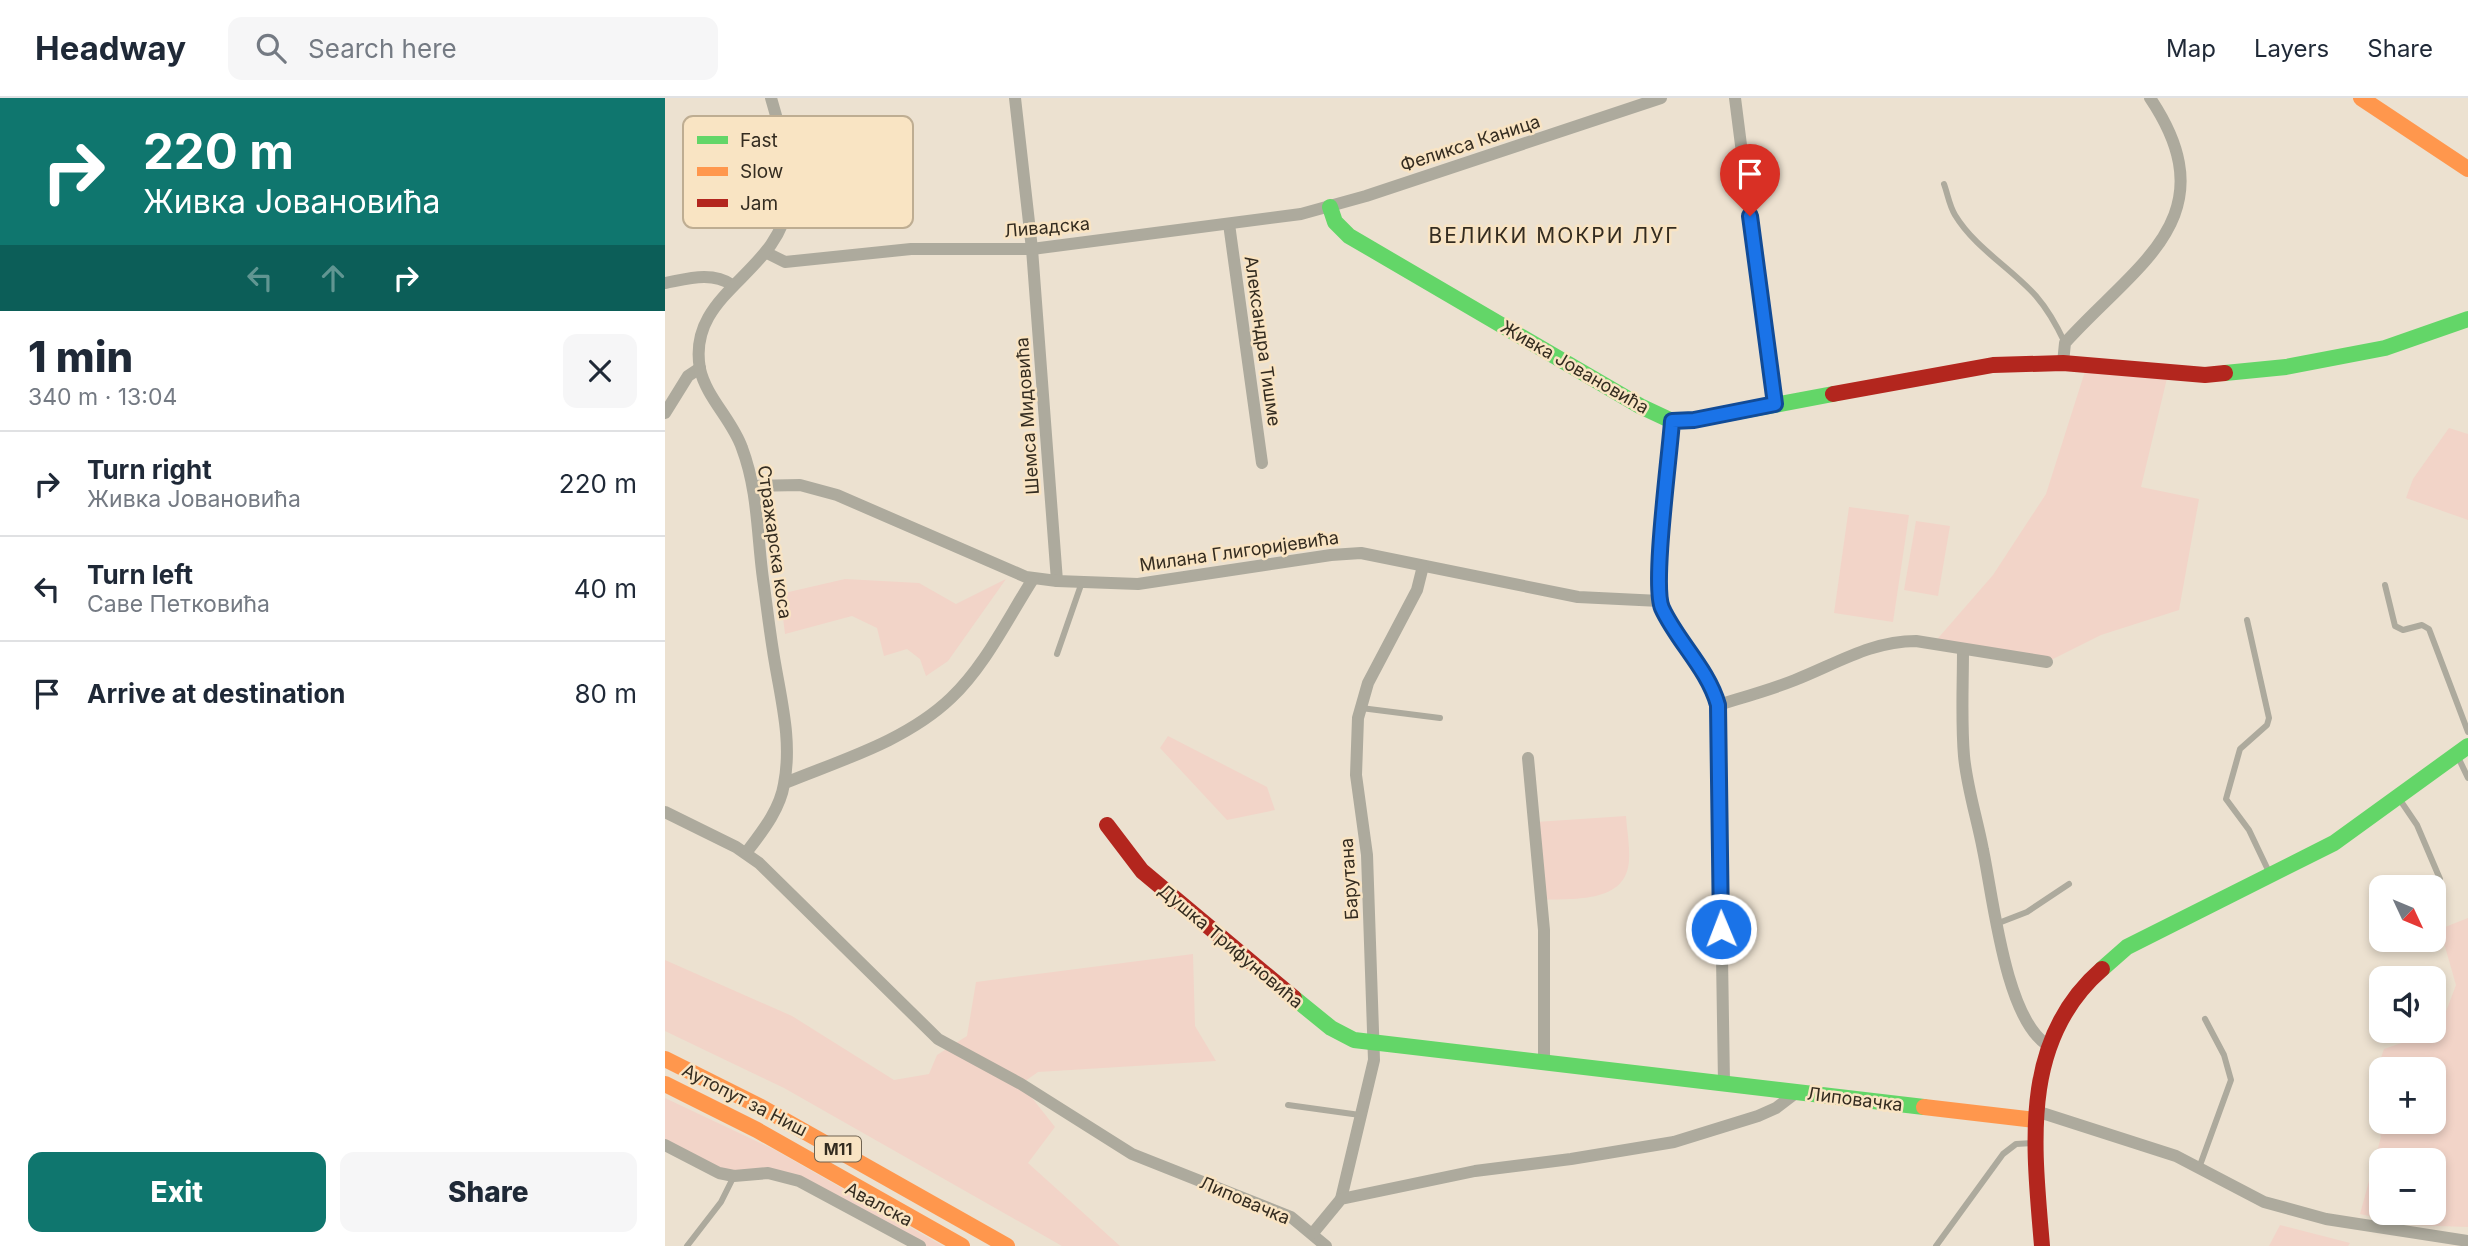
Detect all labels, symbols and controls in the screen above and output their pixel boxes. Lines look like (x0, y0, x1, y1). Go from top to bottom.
search box (228, 17, 718, 80)
text: Headway (35, 28, 186, 68)
icon: search (252, 29, 290, 67)
text: Search here (308, 33, 457, 64)
text: Map (2166, 34, 2216, 63)
text: Layers (2254, 34, 2329, 63)
text: Share (2367, 34, 2433, 63)
street label: Феликса Каница (1397, 110, 1543, 176)
legend (683, 116, 913, 228)
text: 220 m (143, 122, 294, 181)
icon: right (28, 126, 119, 217)
text: Fast (740, 129, 778, 152)
pin (1720, 144, 1780, 216)
icon: arrive (1731, 155, 1769, 193)
text: Slow (740, 160, 783, 183)
text: Живка Јовановића (143, 182, 441, 221)
text: Jam (740, 192, 778, 215)
street label: Ливадска (1003, 213, 1091, 241)
district label: ВЕЛИКИ МОКРИ ЛУГ (1428, 223, 1680, 248)
street label: Александра Тишме (1241, 254, 1285, 428)
icon: left (241, 259, 279, 297)
icon: ahead (314, 259, 352, 297)
icon: right (387, 259, 425, 297)
street label: Живка Јовановића (1497, 316, 1653, 418)
text: 1 min (28, 331, 133, 382)
button: close (563, 334, 637, 408)
street label: Шемса Мидовића (1011, 337, 1043, 495)
text: 340 m · 13:04 (28, 383, 177, 411)
text: Turn right (87, 454, 212, 485)
street label: Стражарска коса (754, 464, 796, 620)
icon: right (28, 465, 66, 503)
text: 220 m (559, 468, 637, 499)
text: Живка Јовановића (87, 485, 301, 513)
street label: Милана Глигоријевића (1138, 527, 1340, 575)
text: Turn left (87, 559, 193, 590)
icon: left (28, 570, 66, 608)
text: 40 m (574, 573, 637, 604)
text: Саве Петковића (87, 590, 270, 618)
icon: arrive (28, 675, 66, 713)
text: Arrive at destination (87, 678, 346, 709)
text: 80 m (574, 678, 637, 709)
street label: Барутана (1336, 837, 1362, 921)
north arrow (2369, 875, 2447, 952)
map controls (2369, 875, 2446, 1225)
street label: Душка Трифуновића (1155, 879, 1307, 1013)
position arrow (1684, 892, 1758, 966)
button: sound (2369, 966, 2446, 1043)
button: + (2369, 1057, 2446, 1134)
street label: Аутопут за Ниш (679, 1059, 811, 1141)
street label: Липовачка (1806, 1083, 1904, 1115)
road number: M11 (815, 1136, 861, 1162)
button: − (2369, 1148, 2446, 1225)
button: Exit (28, 1152, 326, 1232)
button: Share (340, 1152, 637, 1232)
street label: Липовачка (1197, 1172, 1293, 1228)
street label: Авалска (842, 1178, 916, 1230)

